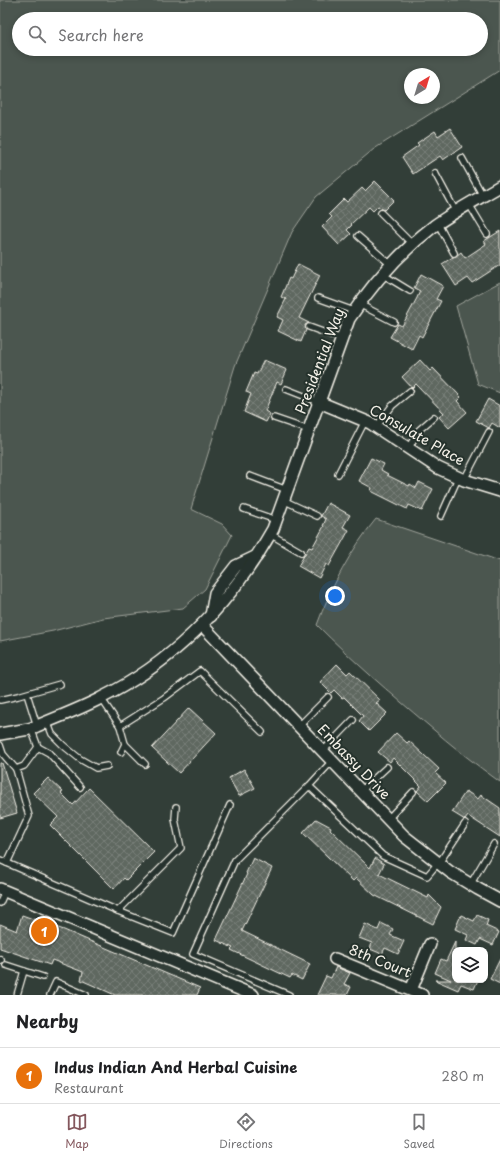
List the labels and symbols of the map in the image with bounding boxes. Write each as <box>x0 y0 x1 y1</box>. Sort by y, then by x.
north arrow <box>404 68 440 104</box>
street label: Presidential Way <box>290 305 349 417</box>
street label: Consulate Place <box>366 399 469 470</box>
your location <box>325 586 345 606</box>
street label: Embassy Drive <box>313 719 396 804</box>
pin: 1 <box>31 916 57 946</box>
street label: 8th Court <box>346 938 415 983</box>

